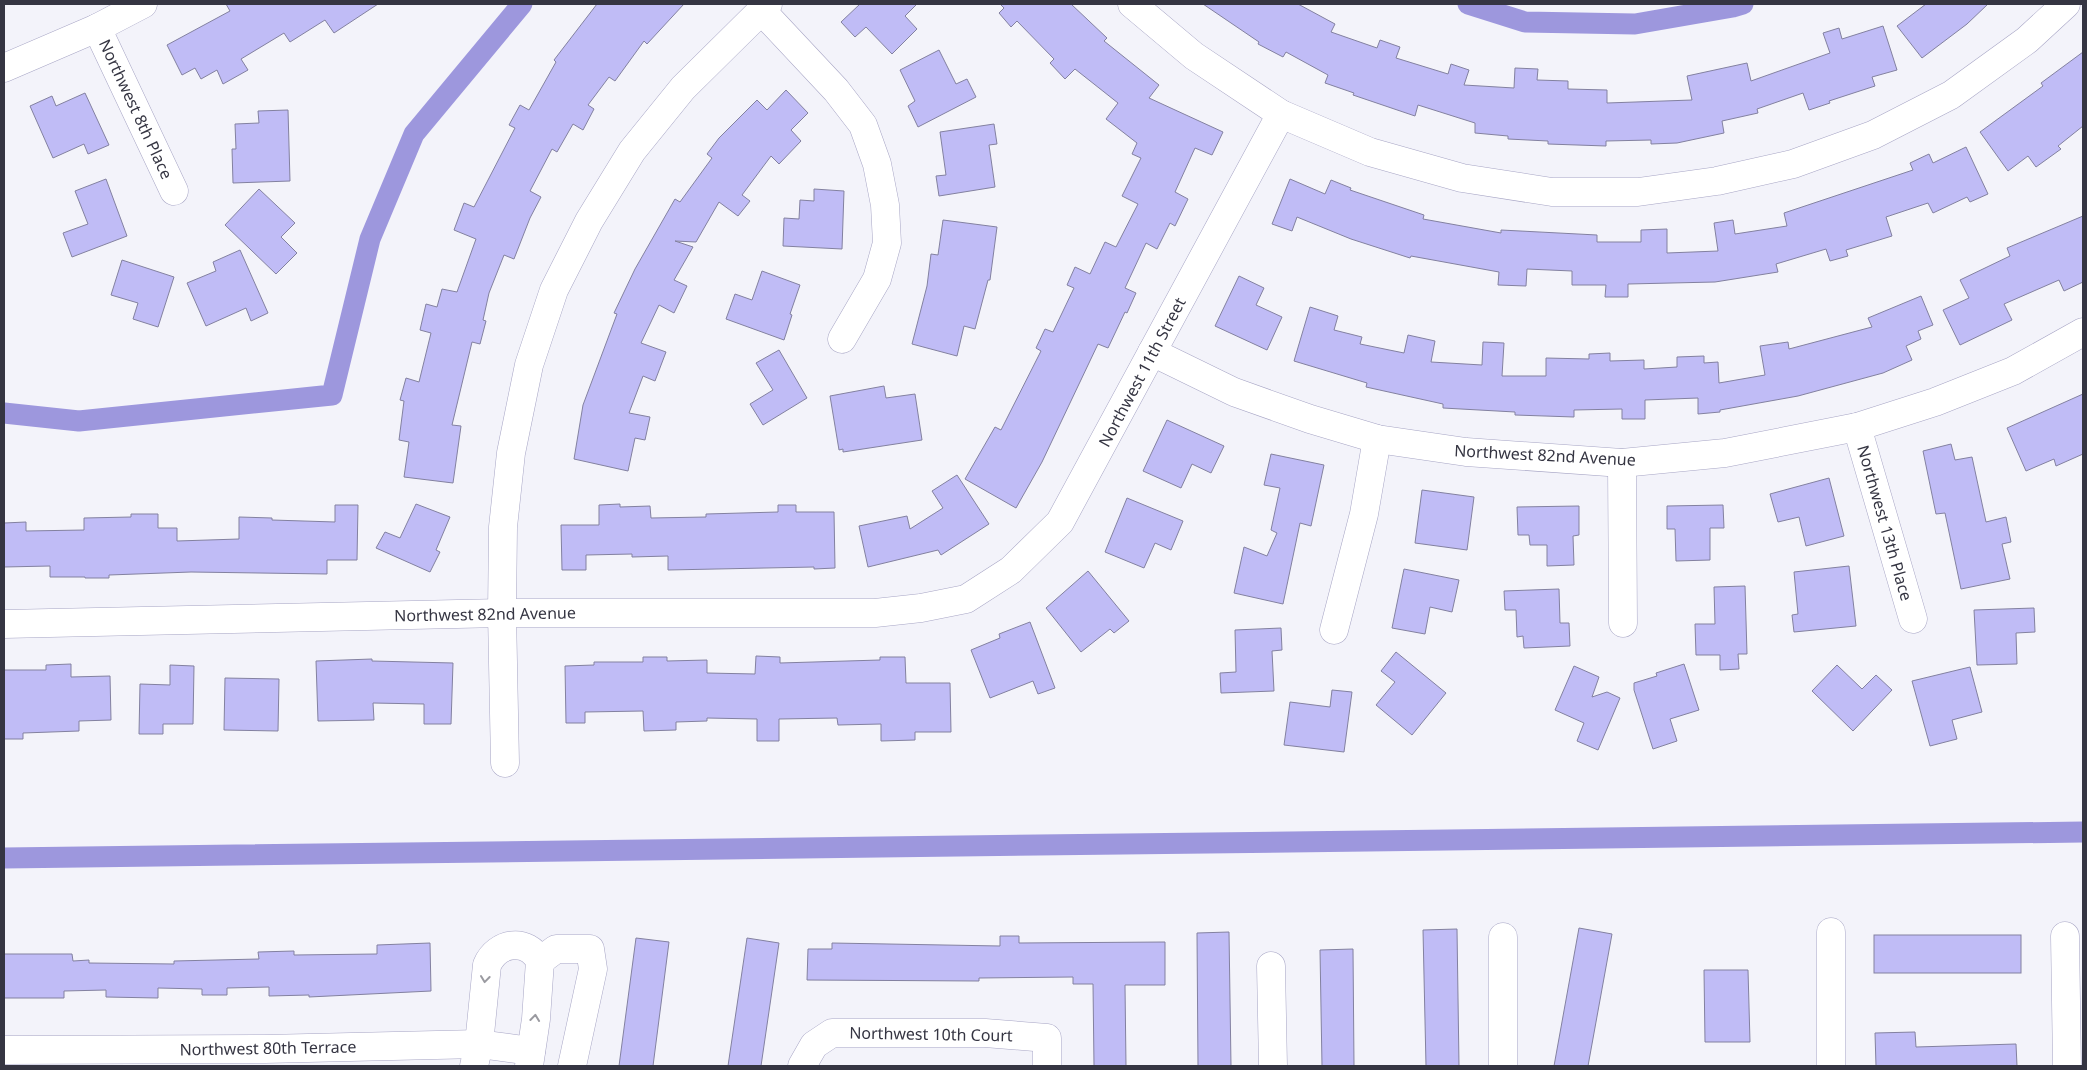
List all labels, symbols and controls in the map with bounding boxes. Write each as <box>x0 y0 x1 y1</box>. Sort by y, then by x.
street label: Northwest 8th Place <box>94 36 178 182</box>
street label: Northwest 11th Street <box>1093 293 1191 451</box>
street label: Northwest 82nd Avenue <box>1454 439 1636 471</box>
street label: Northwest 13th Place <box>1852 443 1918 603</box>
street label: Northwest 82nd Avenue <box>394 601 576 627</box>
one-way arrow <box>480 975 491 983</box>
one-way arrow <box>530 1014 541 1022</box>
street label: Northwest 10th Court <box>849 1022 1013 1046</box>
street label: Northwest 80th Terrace <box>179 1035 357 1061</box>

